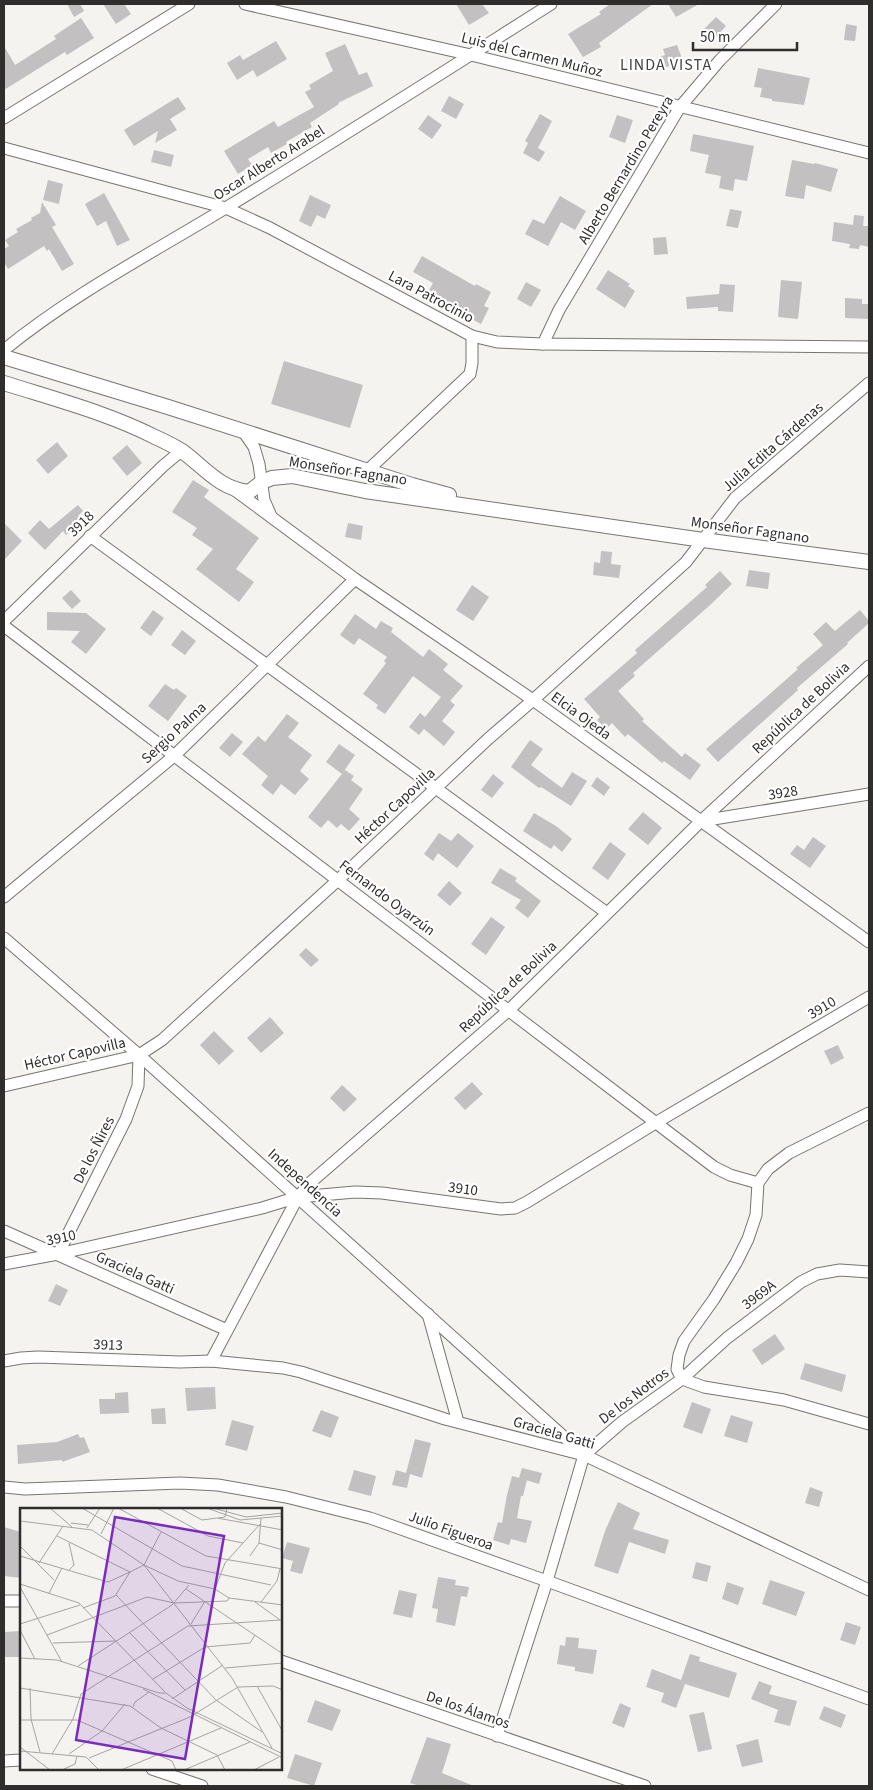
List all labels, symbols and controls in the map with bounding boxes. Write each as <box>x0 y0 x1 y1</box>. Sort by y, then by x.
scale bar <box>693 20 797 52</box>
street label: Luis del Carmen Muñoz <box>459 27 605 83</box>
text: 50 m <box>700 27 730 48</box>
district label: LINDA VISTA <box>620 54 712 76</box>
street label: Alberto Bernardino Pereyra <box>573 92 679 248</box>
street label: Oscar Alberto Arabel <box>209 120 329 206</box>
street label: Lara Patrocinio <box>384 266 478 328</box>
street label: Julia Edita Cárdenas <box>718 397 828 497</box>
street label: Monseñor Fagnano <box>287 451 409 491</box>
street label: 3918 <box>63 506 99 542</box>
street label: Monseñor Fagnano <box>689 511 811 549</box>
street label: República de Bolivia <box>747 657 855 759</box>
street label: Elcia Ojeda <box>547 687 615 745</box>
street label: Sergio Palma <box>137 697 211 769</box>
street label: Héctor Capovilla <box>350 763 440 849</box>
street label: 3928 <box>767 780 799 806</box>
street label: Fernando Oyarzún <box>335 855 439 941</box>
street label: República de Bolivia <box>454 936 562 1038</box>
street label: 3910 <box>804 991 840 1025</box>
street label: Héctor Capovilla <box>22 1032 128 1076</box>
street label: De los Ñires <box>68 1113 120 1187</box>
street label: Independencia <box>263 1144 347 1222</box>
street label: 3910 <box>447 1177 479 1201</box>
street label: 3910 <box>44 1225 78 1251</box>
street label: Graciela Gatti <box>92 1246 178 1300</box>
street label: 3969A <box>738 1275 781 1315</box>
street label: 3913 <box>93 1334 123 1356</box>
street label: De los Notros <box>595 1363 673 1429</box>
street label: Graciela Gatti <box>511 1411 597 1455</box>
street label: Julio Figueroa <box>406 1506 496 1556</box>
inset map <box>20 1508 282 1770</box>
street label: De los Álamos <box>423 1686 513 1734</box>

